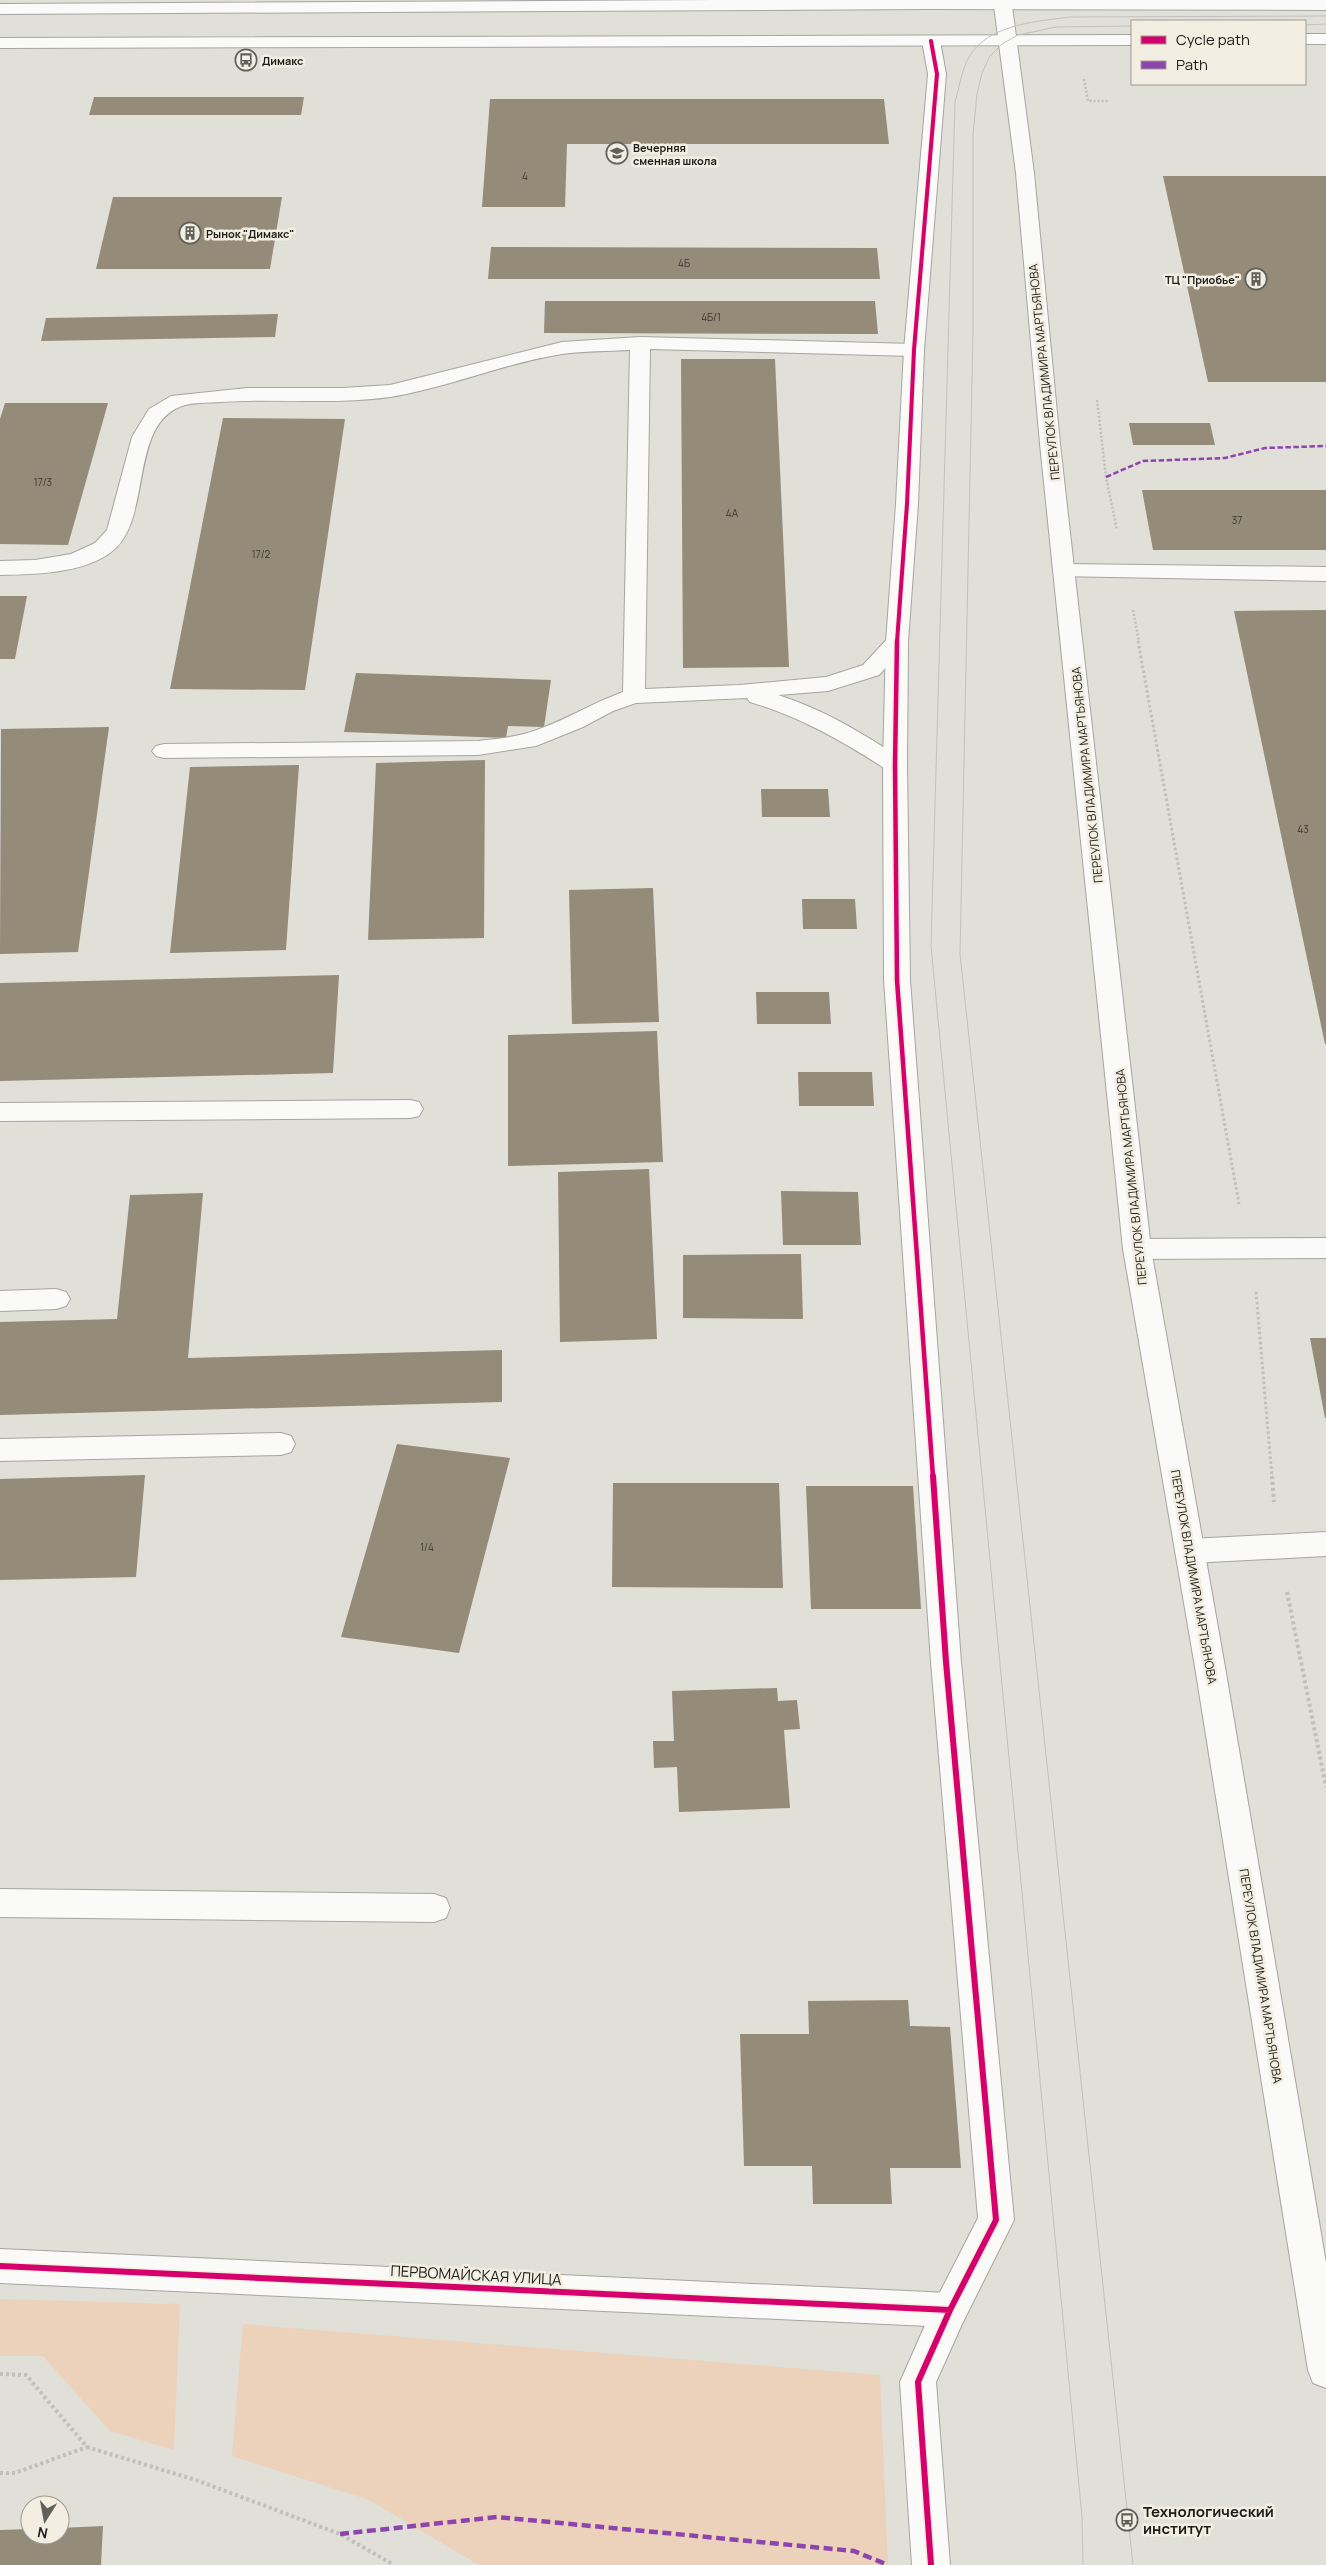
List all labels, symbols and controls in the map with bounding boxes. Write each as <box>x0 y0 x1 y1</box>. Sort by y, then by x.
legend <box>1131 20 1306 85</box>
text: Cycle path <box>1176 29 1250 50</box>
bus stop icon: Димакс <box>234 48 258 72</box>
place label: Димакс <box>262 53 303 68</box>
text: Path <box>1176 54 1208 75</box>
place label: Вечерняя сменная школа <box>633 140 717 168</box>
school or university icon: Вечерняя сменная школа <box>605 141 629 165</box>
house number: 4 <box>522 169 528 183</box>
building icon: Рынок "Димакс" <box>178 221 202 245</box>
place label: Рынок "Димакс" <box>206 226 294 241</box>
house number: 4Б <box>678 256 690 270</box>
street label: ПЕРЕУЛОК ВЛАДИМИРА МАРТЬЯНОВА <box>1024 263 1064 481</box>
building icon: ТЦ "Приобье" <box>1244 267 1268 291</box>
place label: ТЦ "Приобье" <box>1165 272 1240 287</box>
house number: 4Б/1 <box>701 310 721 324</box>
house number: 17/3 <box>34 475 52 489</box>
house number: 4А <box>726 506 739 520</box>
house number: 37 <box>1232 513 1242 527</box>
house number: 17/2 <box>252 547 271 561</box>
street label: ПЕРЕУЛОК ВЛАДИМИРА МАРТЬЯНОВА <box>1067 666 1107 884</box>
house number: 43 <box>1297 822 1309 836</box>
street label: ПЕРЕУЛОК ВЛАДИМИРА МАРТЬЯНОВА <box>1111 1068 1151 1286</box>
street label: ПЕРЕУЛОК ВЛАДИМИРА МАРТЬЯНОВА <box>1167 1469 1221 1686</box>
house number: 1/4 <box>420 1540 434 1554</box>
street label: ПЕРЕУЛОК ВЛАДИМИРА МАРТЬЯНОВА <box>1236 1867 1286 2085</box>
street label: ПЕРВОМАЙСКАЯ УЛИЦА <box>390 2260 563 2290</box>
north arrow <box>20 2495 70 2545</box>
place label: Технологический институт <box>1143 2501 1274 2539</box>
bus stop icon: Технологический институт <box>1115 2508 1139 2532</box>
text: N <box>36 2523 49 2544</box>

